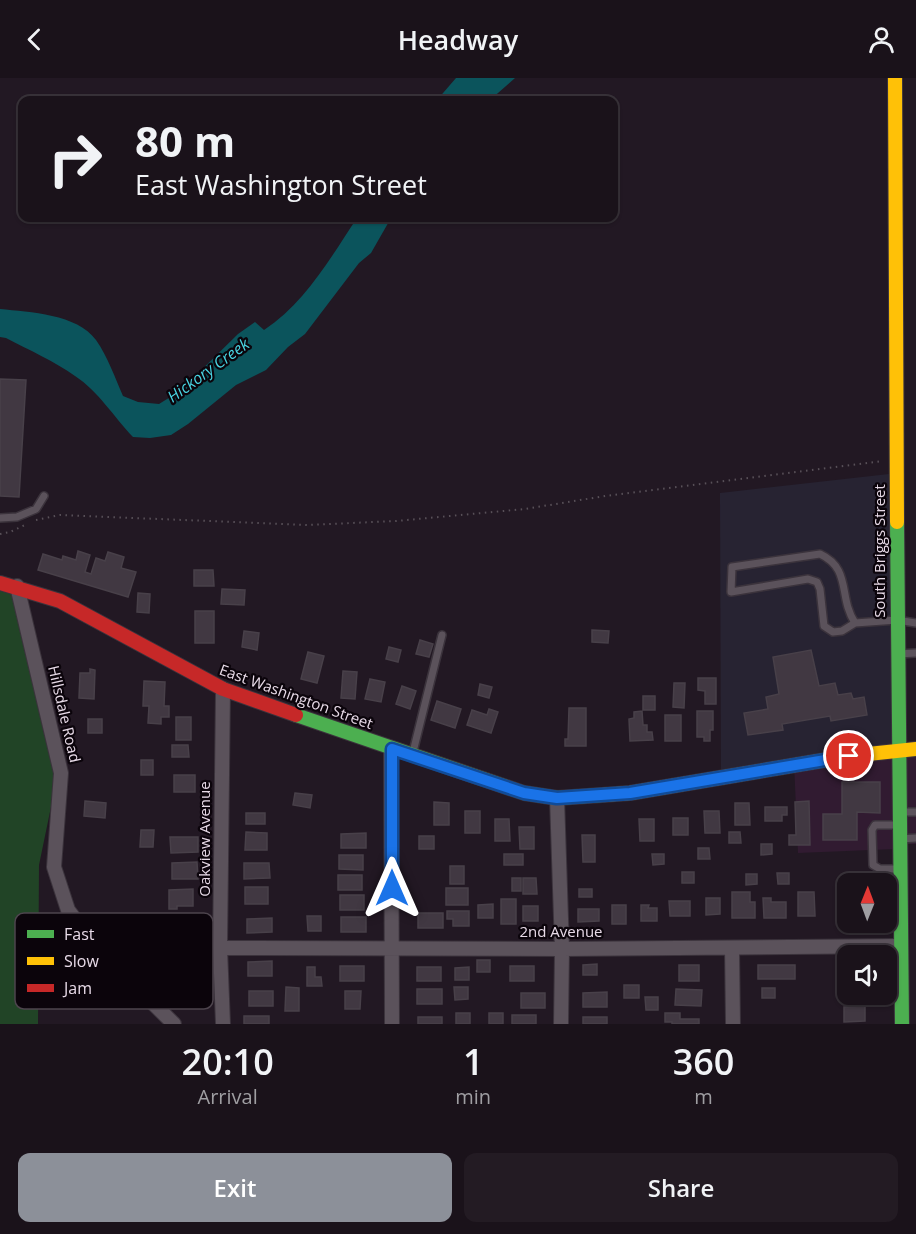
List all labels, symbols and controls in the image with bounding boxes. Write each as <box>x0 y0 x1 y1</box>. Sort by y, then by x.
text: Headway <box>398 21 518 58</box>
icon: back <box>18 23 51 56</box>
icon: person <box>865 23 898 56</box>
text: 80 m <box>135 112 235 169</box>
icon: right <box>36 120 114 198</box>
text: East Washington Street <box>135 166 427 203</box>
water label: Hickory Creek <box>163 332 254 407</box>
street label: South Briggs Street <box>869 484 889 618</box>
street label: East Washington Street <box>217 659 376 733</box>
street label: Hillsdale Road <box>44 663 86 764</box>
pin <box>823 730 874 781</box>
icon: arrive <box>832 739 865 772</box>
street label: Oakview Avenue <box>194 781 214 897</box>
position arrow <box>360 856 424 920</box>
north arrow <box>837 873 897 933</box>
map controls <box>837 873 897 1005</box>
legend <box>15 913 213 1009</box>
street label: 2nd Avenue <box>519 921 603 941</box>
text: Fast <box>64 923 95 945</box>
button: sound <box>837 945 897 1005</box>
text: Slow <box>64 950 99 972</box>
text: Jam <box>62 977 92 999</box>
text: 20:10 <box>182 1037 274 1086</box>
text: 1 <box>463 1037 484 1086</box>
text: 360 <box>673 1037 734 1086</box>
text: Arrival <box>198 1083 258 1110</box>
text: min <box>455 1083 491 1110</box>
text: m <box>694 1083 713 1110</box>
button: Exit <box>18 1153 452 1222</box>
button: Share <box>464 1153 898 1222</box>

